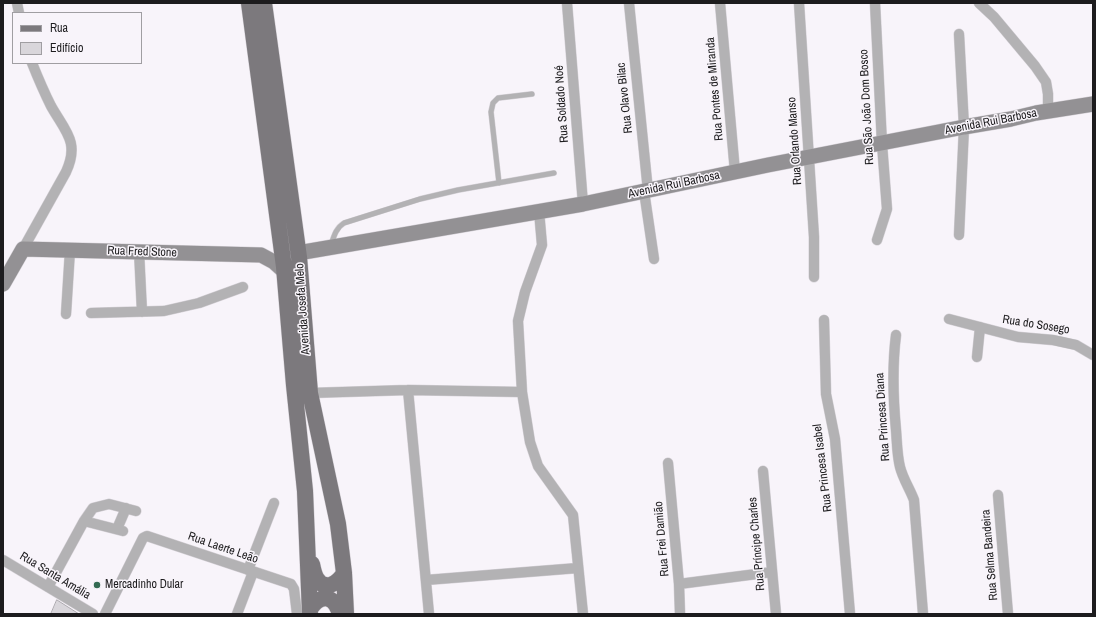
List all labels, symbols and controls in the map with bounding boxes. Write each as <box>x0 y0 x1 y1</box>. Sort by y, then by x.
legend <box>12 12 142 64</box>
text: Rua <box>50 20 68 36</box>
street label: Rua Pontes de Miranda <box>703 37 727 141</box>
text: Edifício <box>50 40 83 56</box>
street label: Rua São João Dom Bosco <box>857 49 877 165</box>
street label: Rua Olavo Bilac <box>614 62 636 134</box>
street label: Rua Soldado Noé <box>552 65 572 143</box>
street label: Rua Orlando Manso <box>785 97 805 185</box>
street label: Avenida Rui Barbosa <box>944 106 1038 138</box>
street label: Avenida Rui Barbosa <box>627 168 721 202</box>
street label: Rua Fred Stone <box>107 244 177 260</box>
street label: Avenida Josefa Melo <box>293 263 313 355</box>
street label: Rua do Sosego <box>1001 313 1071 337</box>
street label: Rua Princesa Diana <box>873 372 893 462</box>
street label: Rua Princesa Isabel <box>810 423 836 513</box>
street label: Rua Príncipe Charles <box>746 497 768 591</box>
street label: Rua Frei Damião <box>652 501 672 577</box>
street label: Rua Selma Bandeira <box>979 509 1001 601</box>
street label: Rua Laerte Leão <box>186 529 260 567</box>
street label: Rua Santa Amália <box>17 549 93 603</box>
place label: Mercadinho Dular <box>105 578 183 592</box>
marker: Mercadinho Dular <box>92 580 102 590</box>

